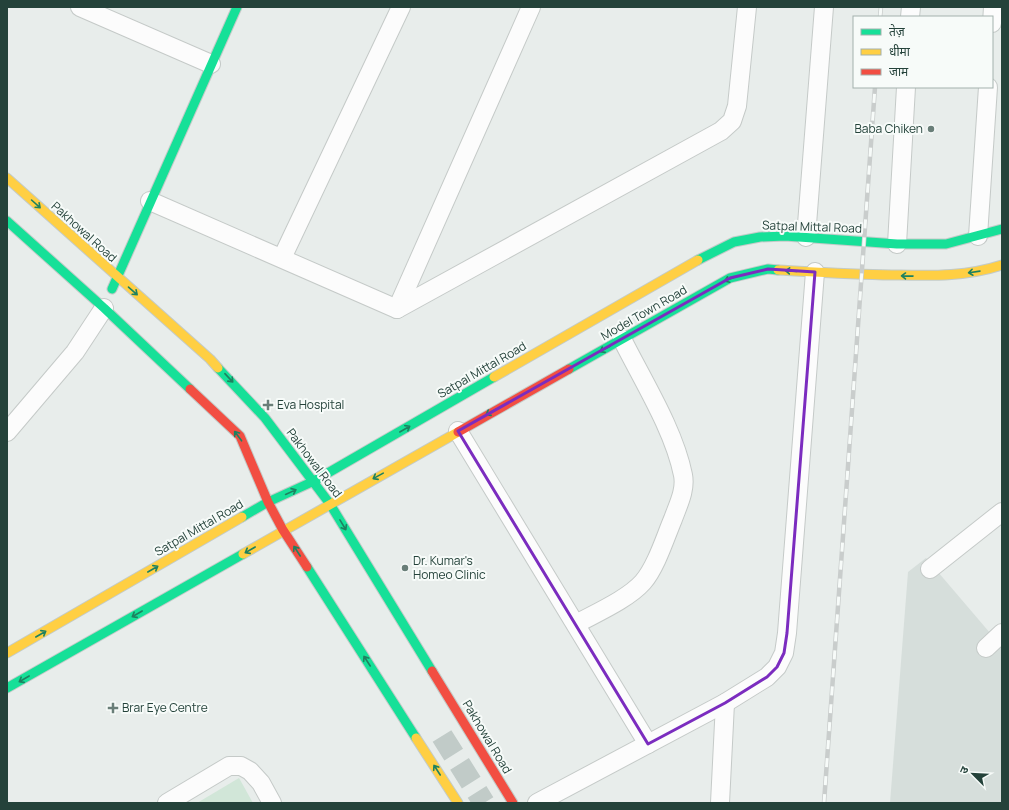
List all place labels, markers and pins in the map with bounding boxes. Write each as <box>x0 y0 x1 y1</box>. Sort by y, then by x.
place label: Baba Chiken <box>854 120 923 137</box>
marker: Baba Chiken <box>926 124 936 134</box>
place label: Eva Hospital <box>277 396 344 413</box>
marker: Eva Hospital <box>262 399 274 411</box>
place label: Dr. Kumar's Homeo Clinic <box>413 552 486 583</box>
marker: Dr. Kumar's Homeo Clinic <box>400 563 410 573</box>
place label: Brar Eye Centre <box>122 699 208 716</box>
marker: Brar Eye Centre <box>107 702 119 714</box>

